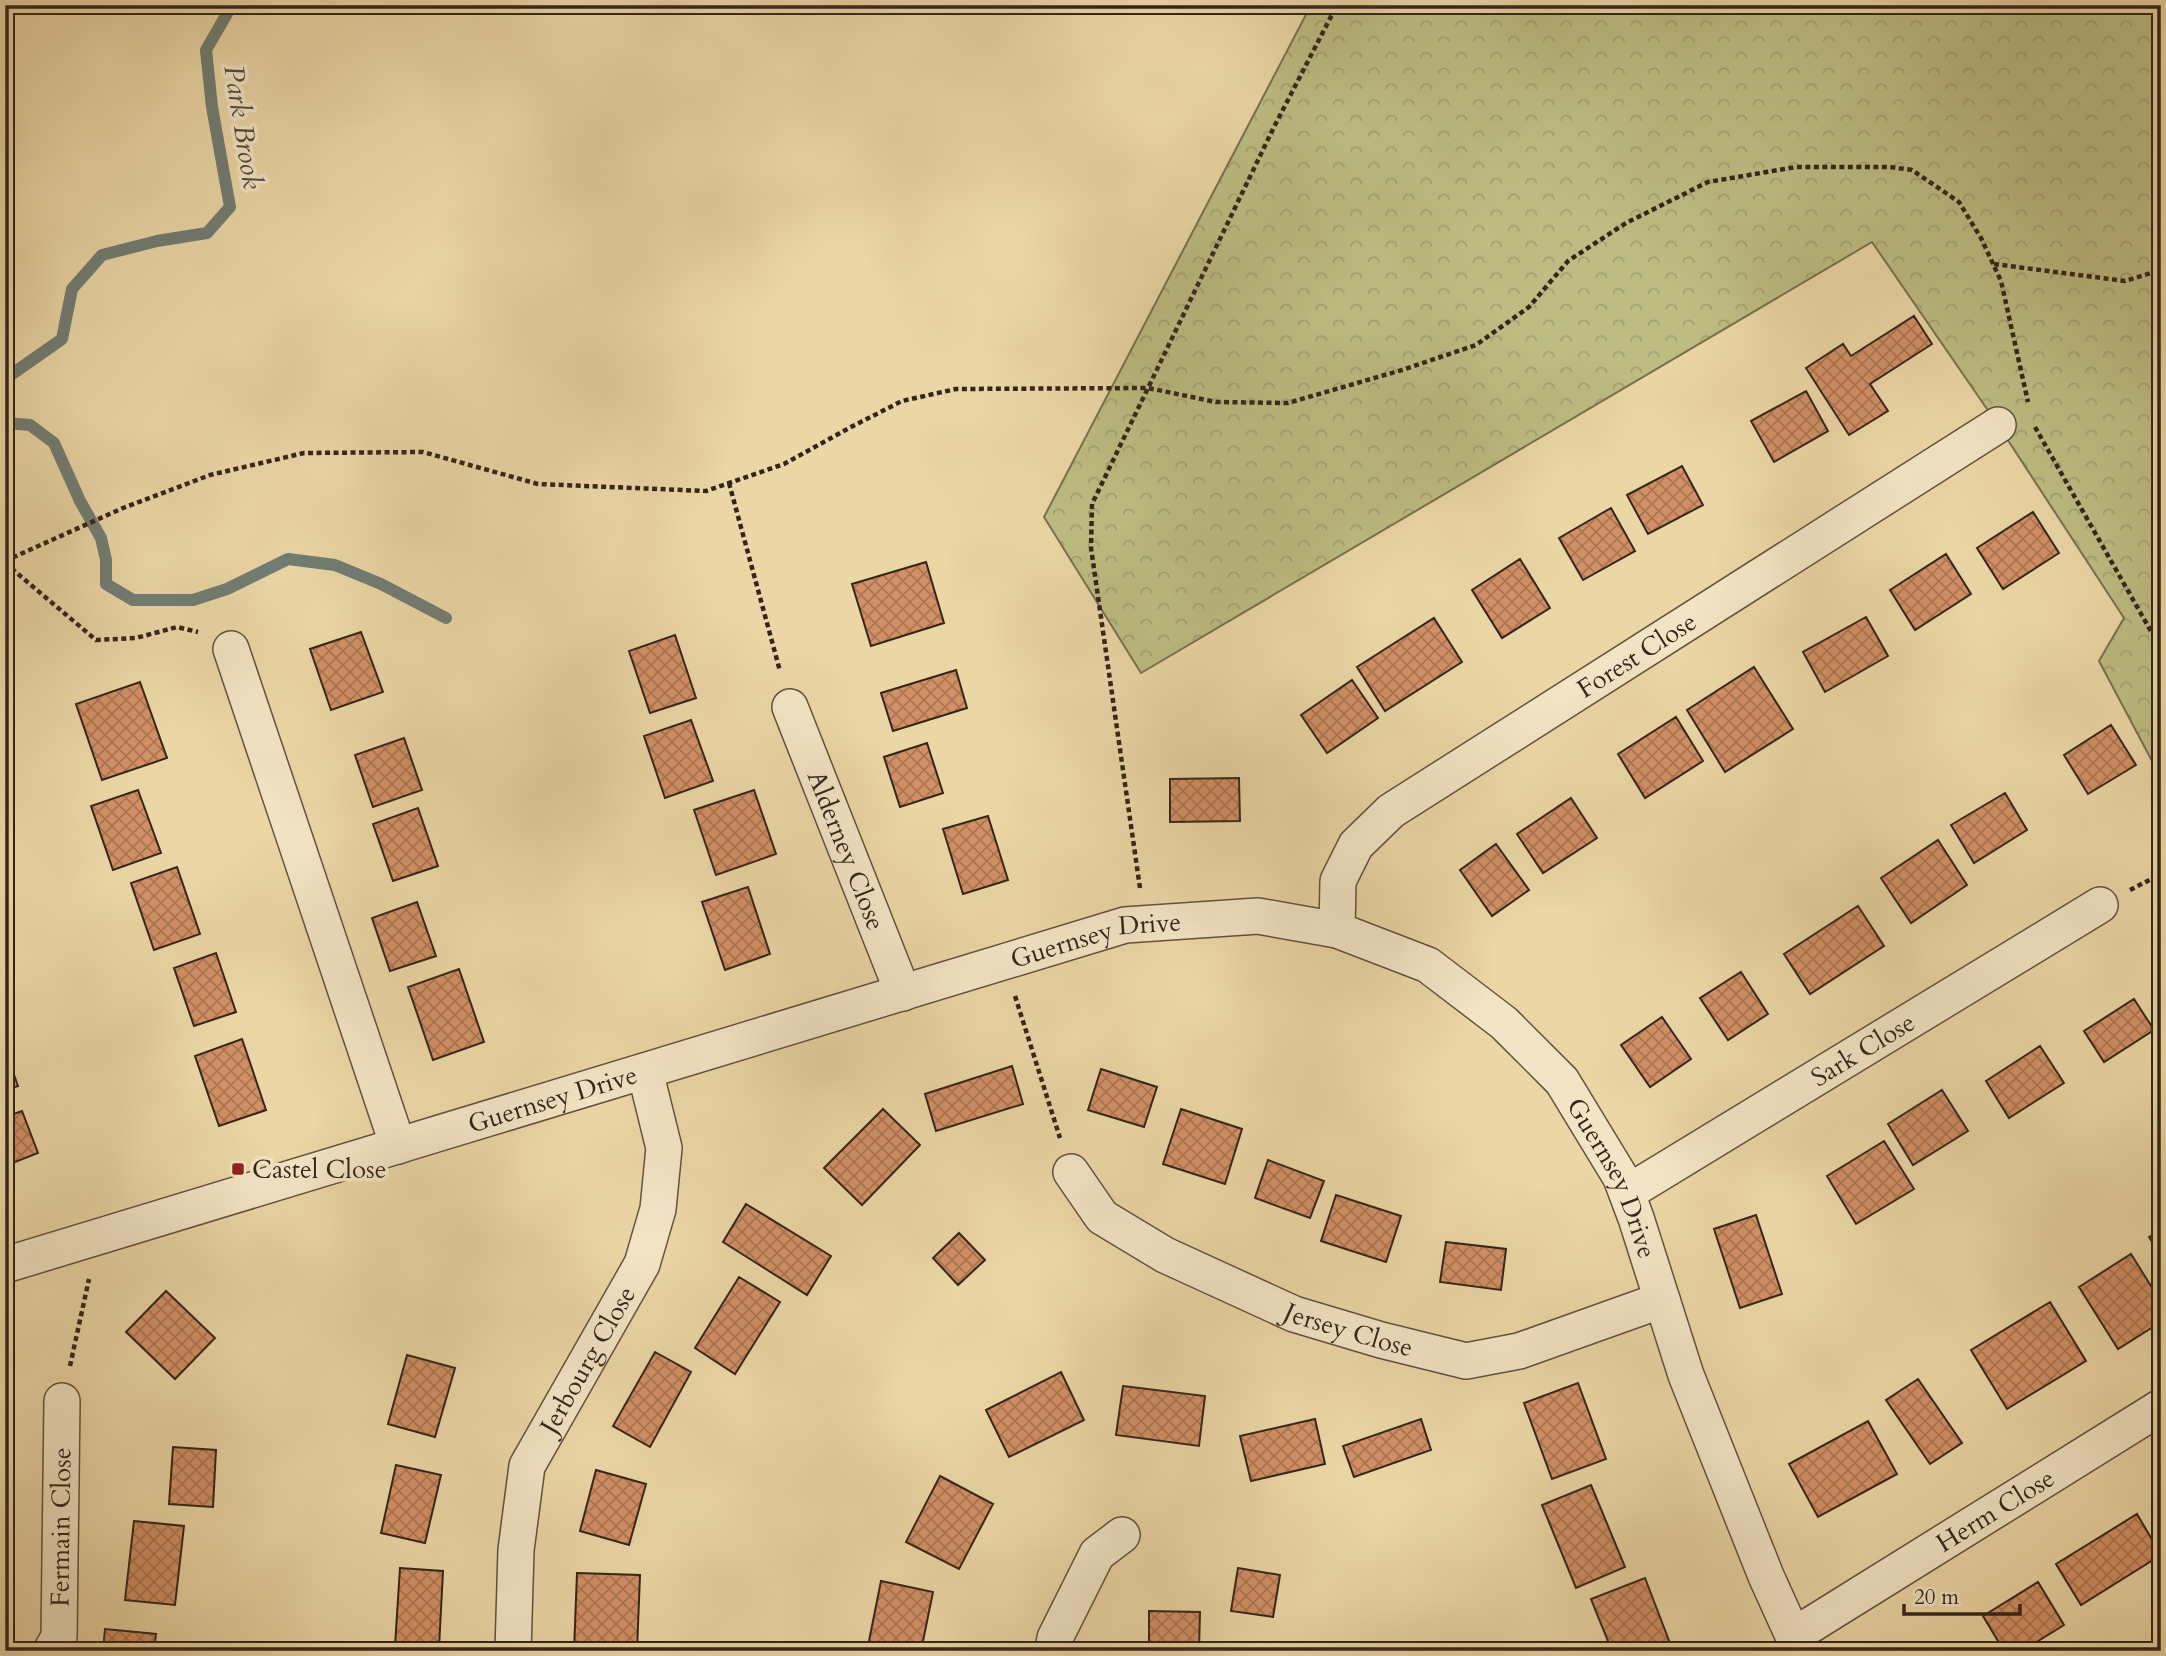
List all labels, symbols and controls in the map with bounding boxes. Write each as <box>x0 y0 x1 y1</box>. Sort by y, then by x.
water label: Park Brook <box>214 62 272 192</box>
street label: Forest Close <box>1570 604 1703 706</box>
street label: Alderney Close <box>799 765 894 935</box>
street label: Guernsey Drive <box>1006 904 1182 976</box>
street label: Sark Close <box>1804 1004 1921 1095</box>
street label: Guernsey Drive <box>463 1057 641 1141</box>
street label: Guernsey Drive <box>1559 1091 1665 1263</box>
place label: Castel Close <box>252 1152 386 1187</box>
marker: Castel Close <box>230 1161 246 1177</box>
street label: Jerbourg Close <box>530 1280 643 1443</box>
street label: Jersey Close <box>1275 1293 1417 1365</box>
street label: Fermain Close <box>42 1447 79 1607</box>
street label: Herm Close <box>1929 1460 2061 1560</box>
scale bar <box>1904 1572 2019 1616</box>
text: 20 m <box>1914 1583 1959 1612</box>

